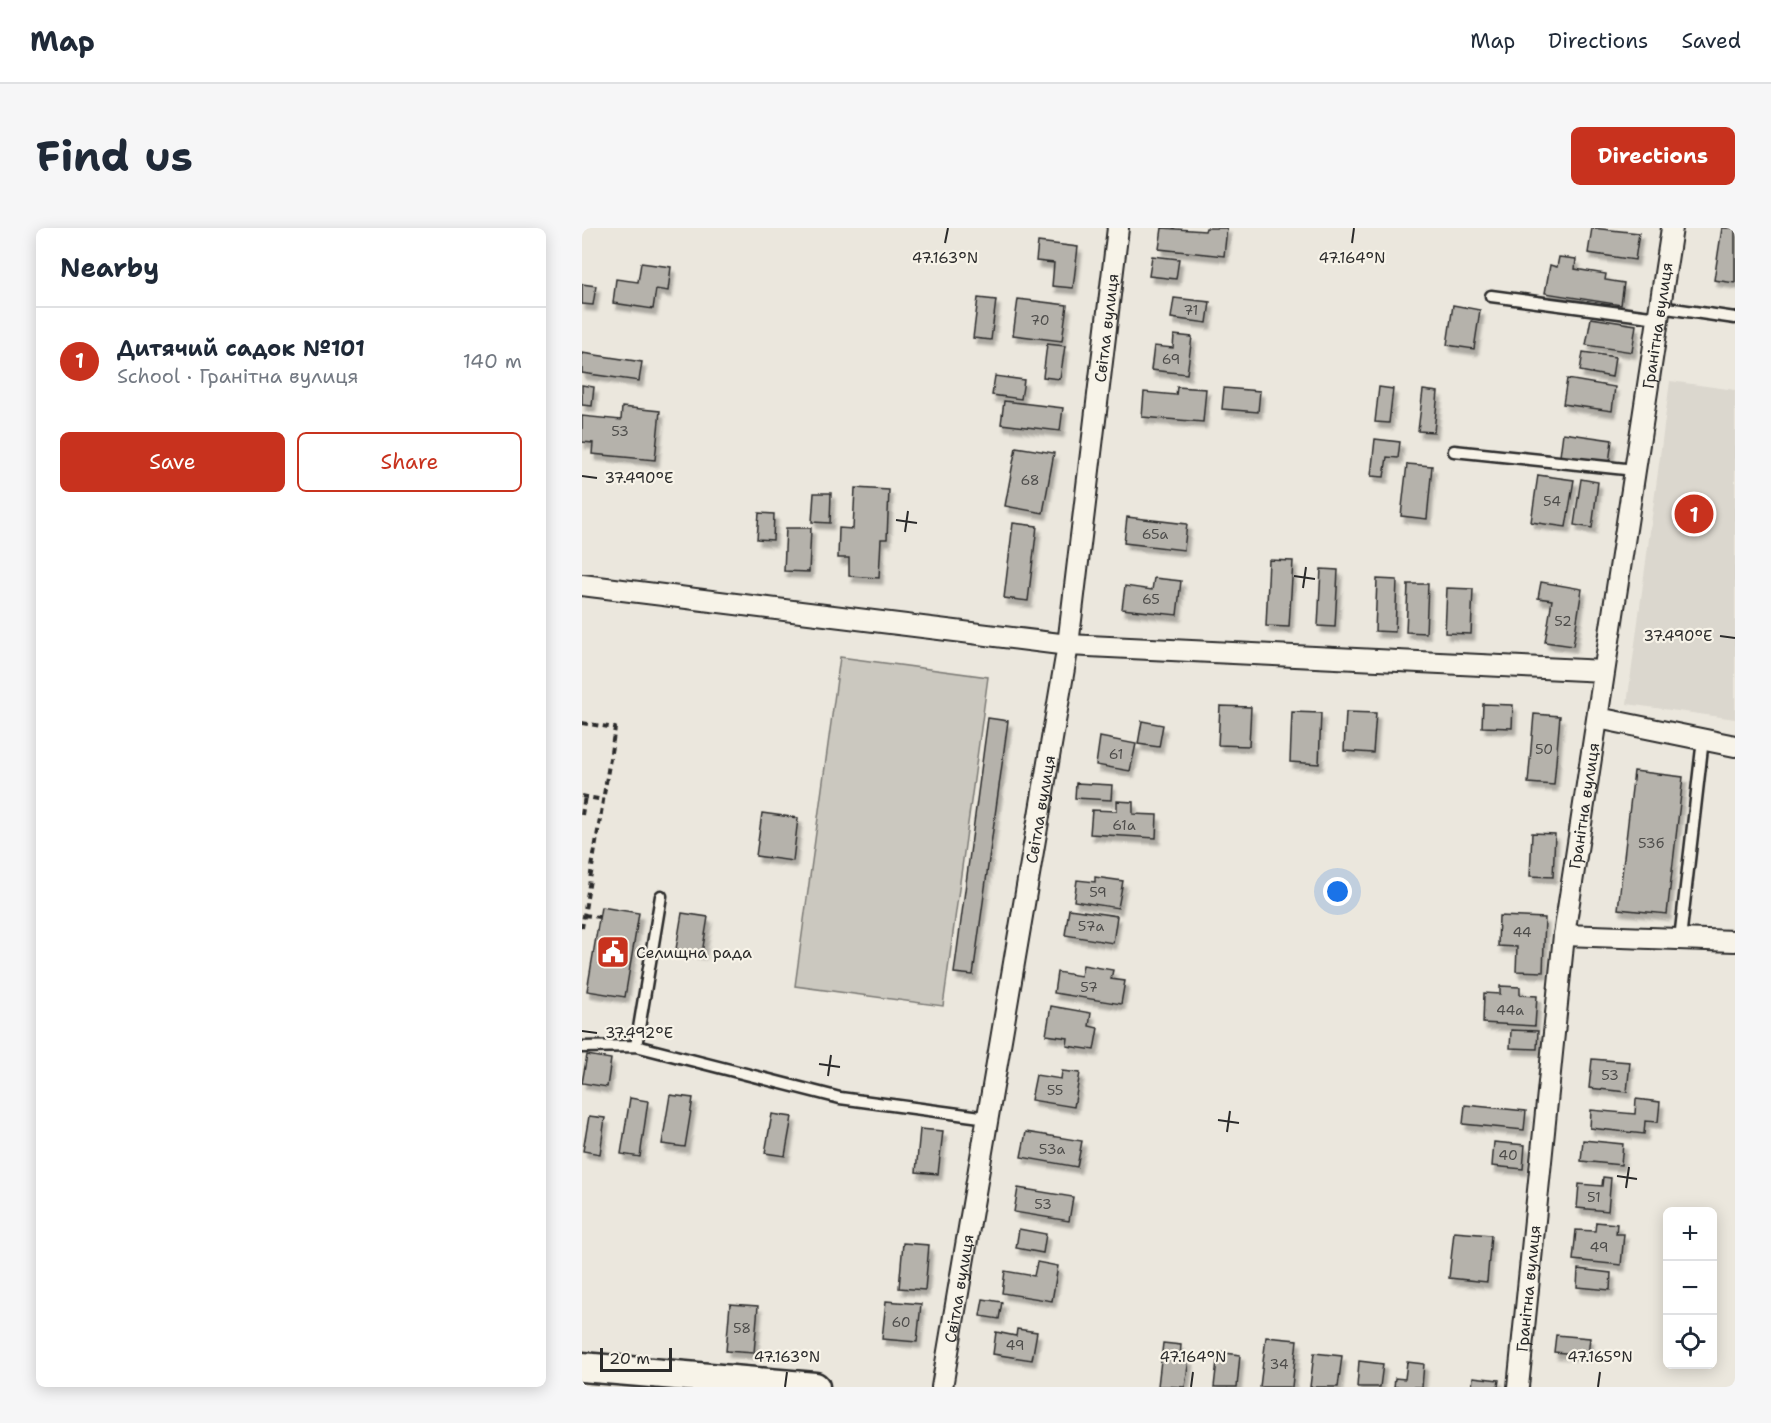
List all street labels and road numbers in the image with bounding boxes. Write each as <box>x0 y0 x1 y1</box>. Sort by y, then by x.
street label: Гранітна вулиця <box>1637 261 1677 390</box>
street label: Світла вулиця <box>1089 272 1123 384</box>
street label: Гранітна вулиця <box>1564 741 1604 870</box>
street label: Світла вулиця <box>1021 753 1060 865</box>
street label: Гранітна вулиця <box>1511 1224 1545 1353</box>
street label: Світла вулиця <box>939 1233 978 1344</box>

